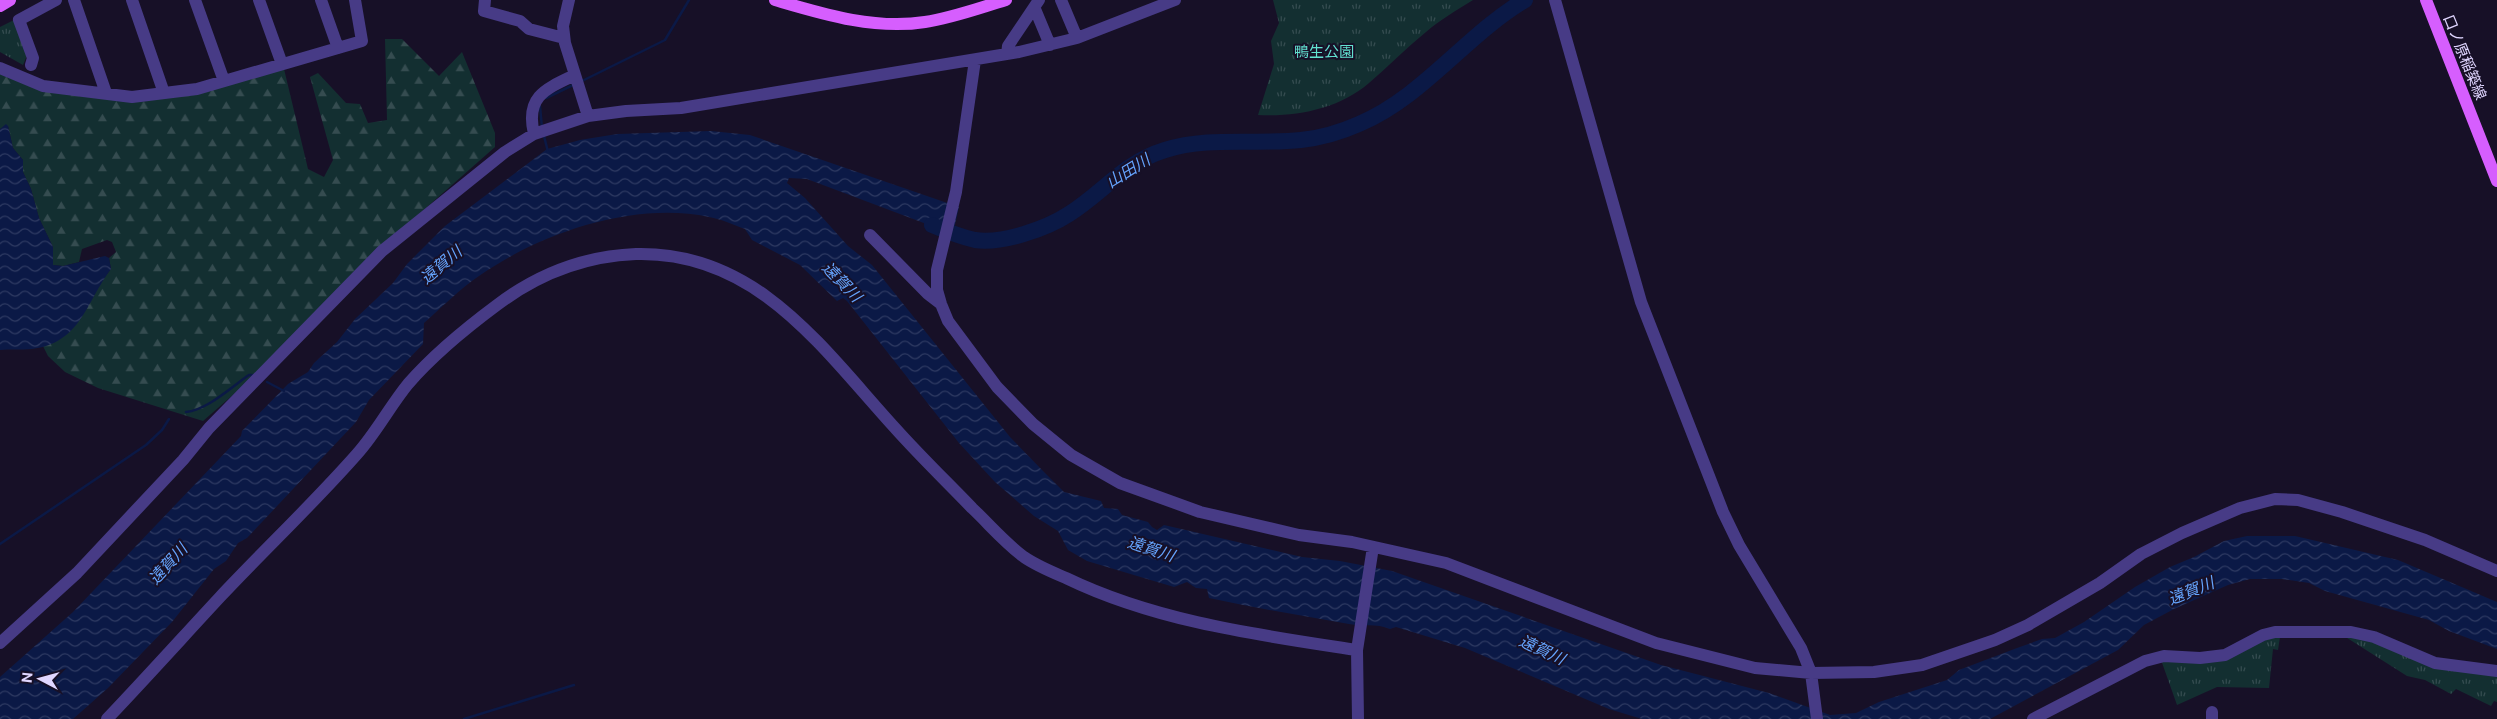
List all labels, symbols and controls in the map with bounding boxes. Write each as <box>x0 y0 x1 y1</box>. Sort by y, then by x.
street label: 口ノ原稲築線 <box>2440 12 2490 102</box>
park label: 鴨生公園 <box>1294 43 1354 60</box>
water label: 山田川 <box>1103 149 1155 192</box>
water label: 遠賀川 <box>417 241 467 288</box>
water label: 遠賀川 <box>818 258 867 307</box>
water label: 遠賀川 <box>1125 533 1179 566</box>
water label: 遠賀川 <box>145 538 192 588</box>
water label: 遠賀川 <box>2165 572 2219 609</box>
water label: 遠賀川 <box>1516 631 1570 670</box>
north arrow <box>15 654 65 704</box>
text: N <box>19 671 36 684</box>

